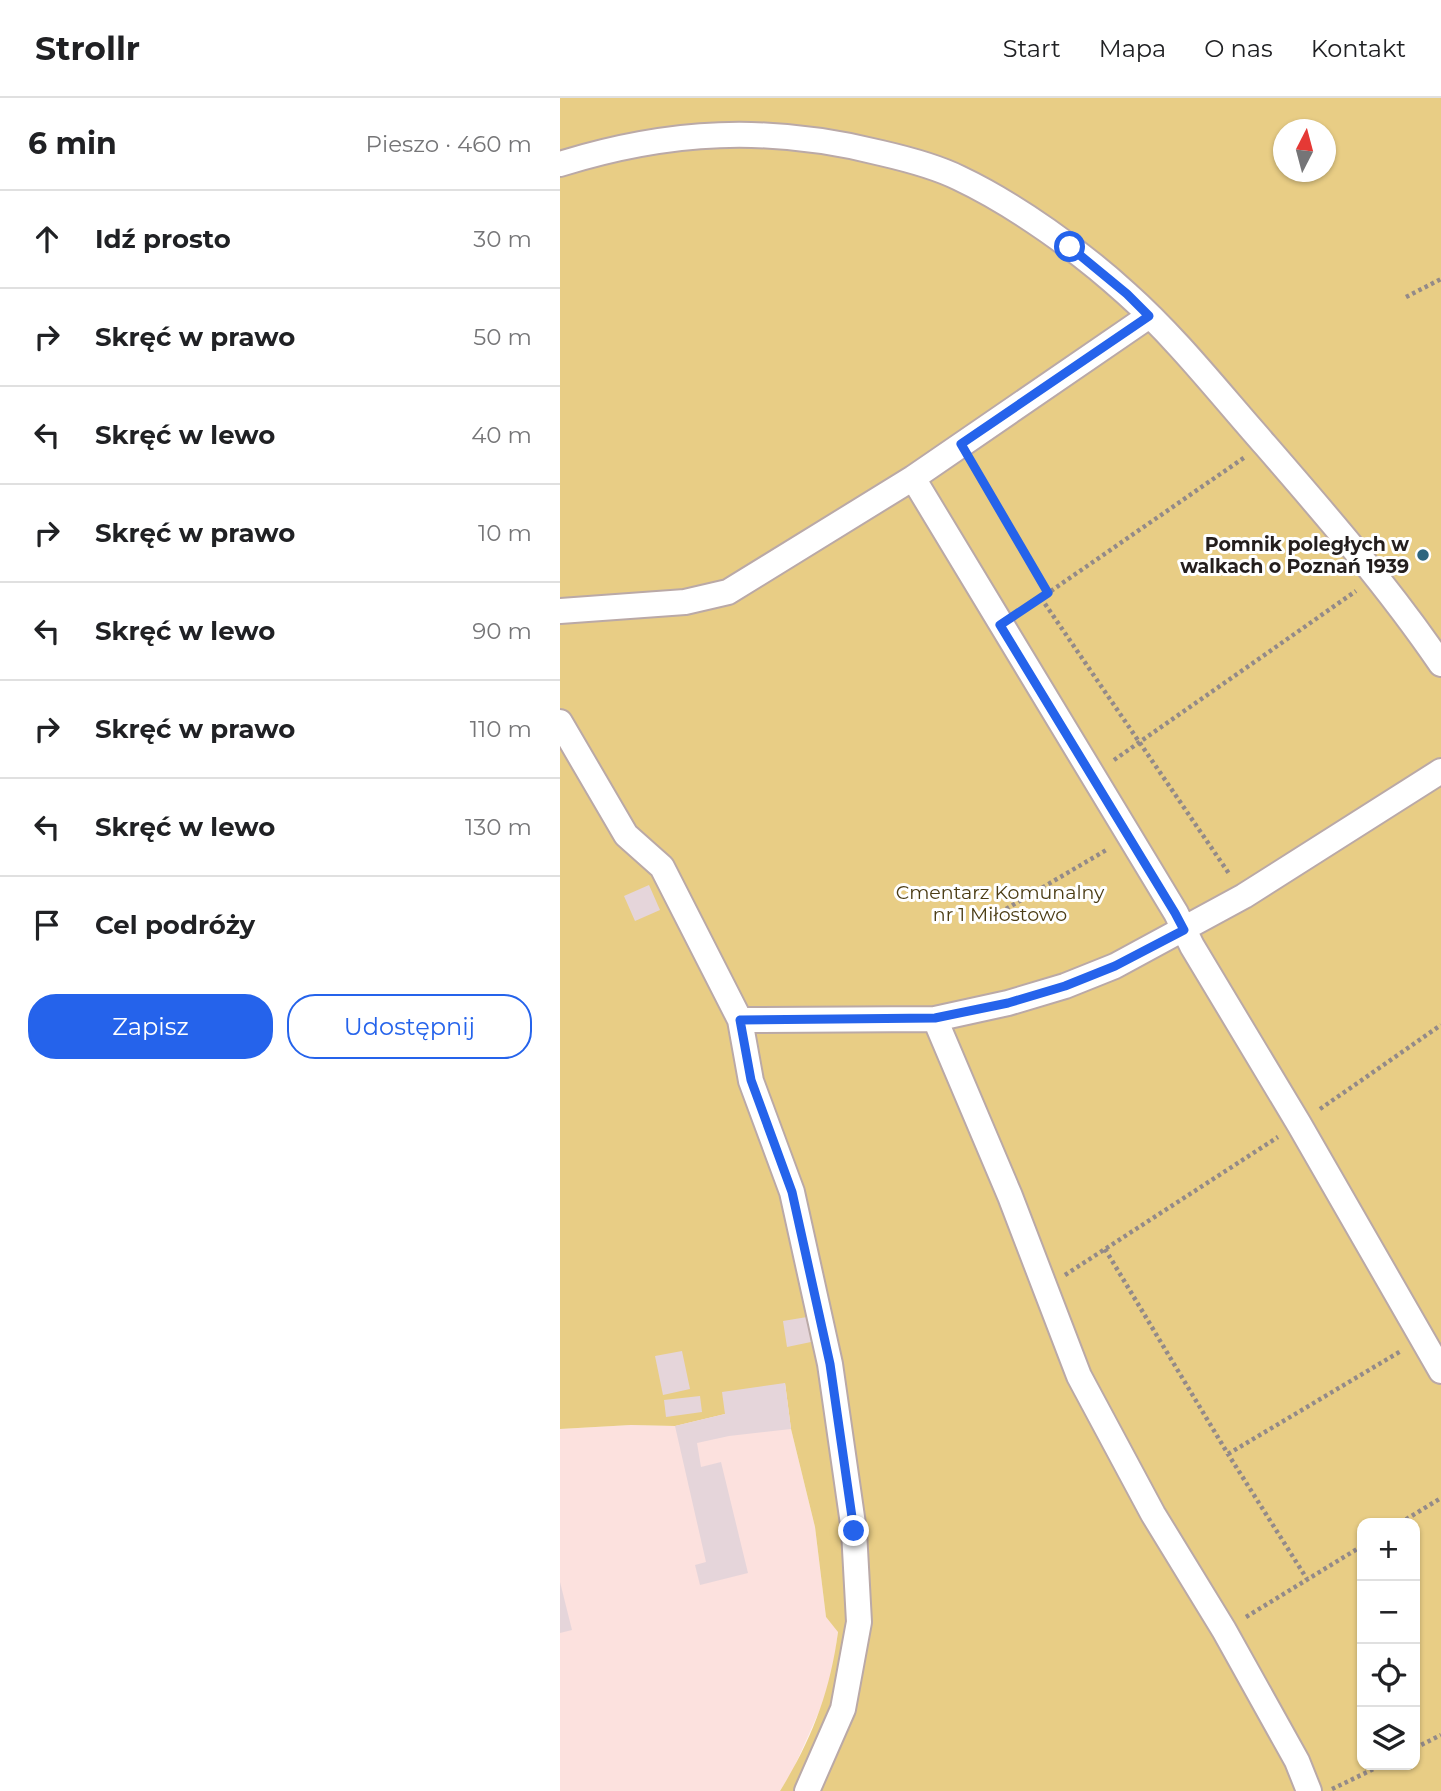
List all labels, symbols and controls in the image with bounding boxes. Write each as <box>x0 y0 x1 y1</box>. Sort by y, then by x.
text: Strollr <box>35 28 140 68</box>
text: Start <box>1003 34 1061 63</box>
text: Mapa <box>1099 34 1166 63</box>
text: O nas <box>1204 34 1273 63</box>
text: Kontakt <box>1311 34 1406 63</box>
north arrow <box>1273 119 1336 182</box>
text: 6 min <box>28 125 117 162</box>
text: Pieszo · 460 m <box>365 130 532 158</box>
icon: ahead <box>28 220 66 258</box>
text: Idź prosto <box>95 223 231 255</box>
text: 30 m <box>473 225 532 253</box>
route start <box>1054 231 1085 262</box>
icon: right <box>28 318 66 356</box>
text: Skręć w prawo <box>95 321 295 353</box>
text: 50 m <box>473 323 532 351</box>
icon: left <box>28 416 66 454</box>
text: Skręć w lewo <box>95 419 275 451</box>
text: 40 m <box>471 421 532 449</box>
icon: right <box>28 514 66 552</box>
text: Skręć w prawo <box>95 517 295 549</box>
text: 10 m <box>478 519 532 547</box>
place label: Pomnik poległych w walkach o Poznań 1939 <box>1180 533 1409 578</box>
marker: Pomnik poległych w walkach o Poznań 1939 <box>1415 547 1431 563</box>
icon: left <box>28 612 66 650</box>
text: Skręć w lewo <box>95 615 275 647</box>
text: 90 m <box>472 617 532 645</box>
icon: right <box>28 710 66 748</box>
text: Skręć w prawo <box>95 713 295 745</box>
text: 110 m <box>470 715 532 743</box>
icon: left <box>28 808 66 846</box>
text: Skręć w lewo <box>95 811 275 843</box>
text: 130 m <box>465 813 532 841</box>
park label: Cmentarz Komunalny nr 1 Miłostowo <box>896 881 1105 926</box>
icon: arrive <box>28 906 66 944</box>
text: Cel podróży <box>95 909 255 941</box>
button: Zapisz <box>28 994 273 1059</box>
button: Udostępnij <box>287 994 532 1059</box>
route end <box>838 1515 869 1546</box>
map controls <box>1357 1518 1420 1770</box>
button: + <box>1357 1518 1420 1581</box>
button: − <box>1357 1581 1420 1644</box>
button: locate <box>1357 1644 1420 1707</box>
button: layers <box>1357 1707 1420 1770</box>

